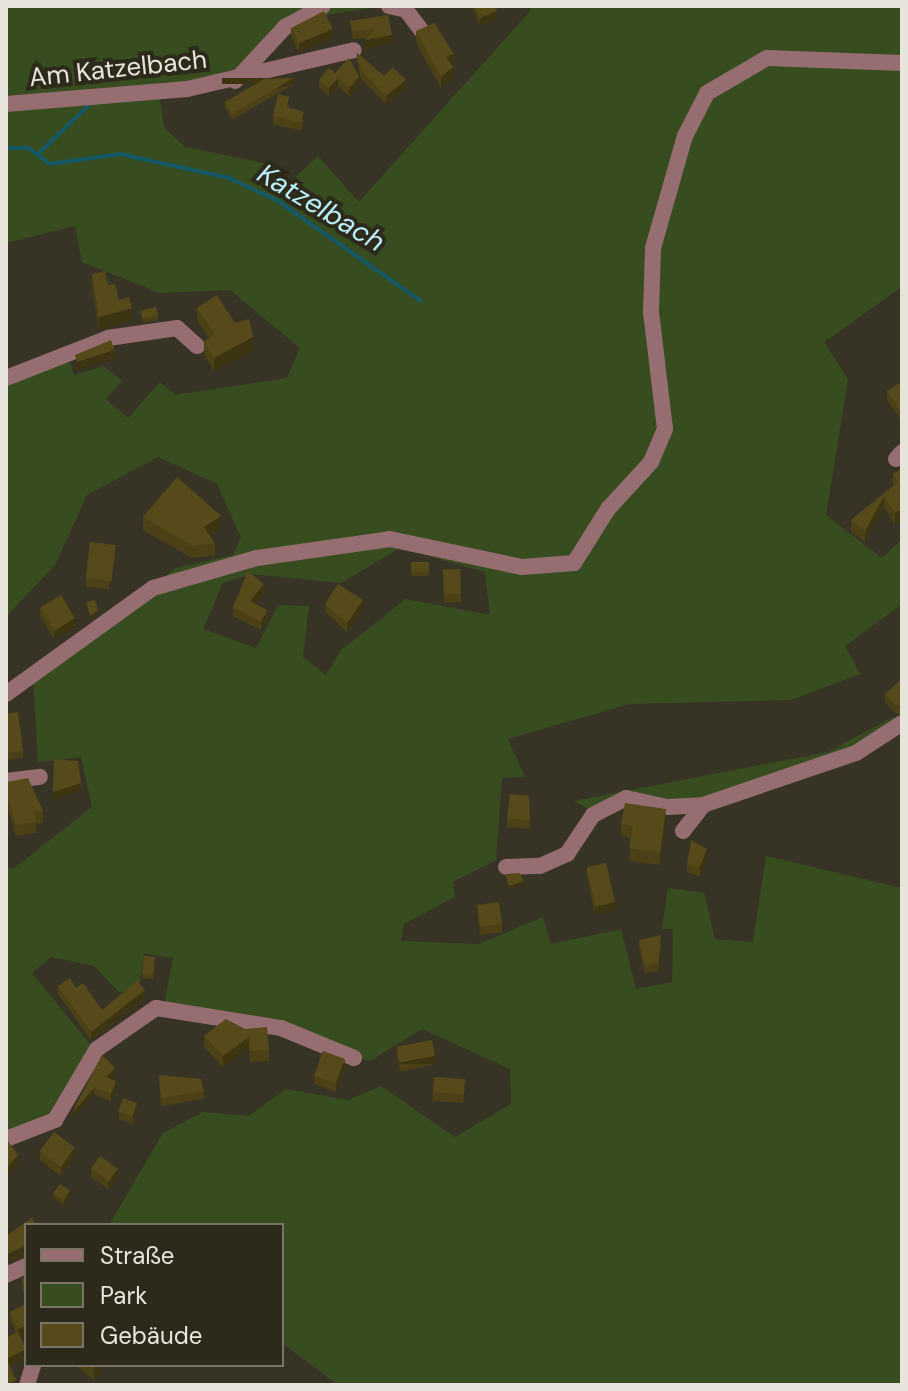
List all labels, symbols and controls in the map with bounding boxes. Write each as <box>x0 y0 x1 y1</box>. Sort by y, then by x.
street label: Am Katzelbach <box>28 44 208 94</box>
water label: Katzelbach <box>251 157 391 259</box>
legend <box>24 1223 284 1367</box>
text: Straße <box>100 1240 174 1271</box>
text: Park <box>100 1280 147 1311</box>
text: Gebäude <box>100 1320 202 1351</box>

